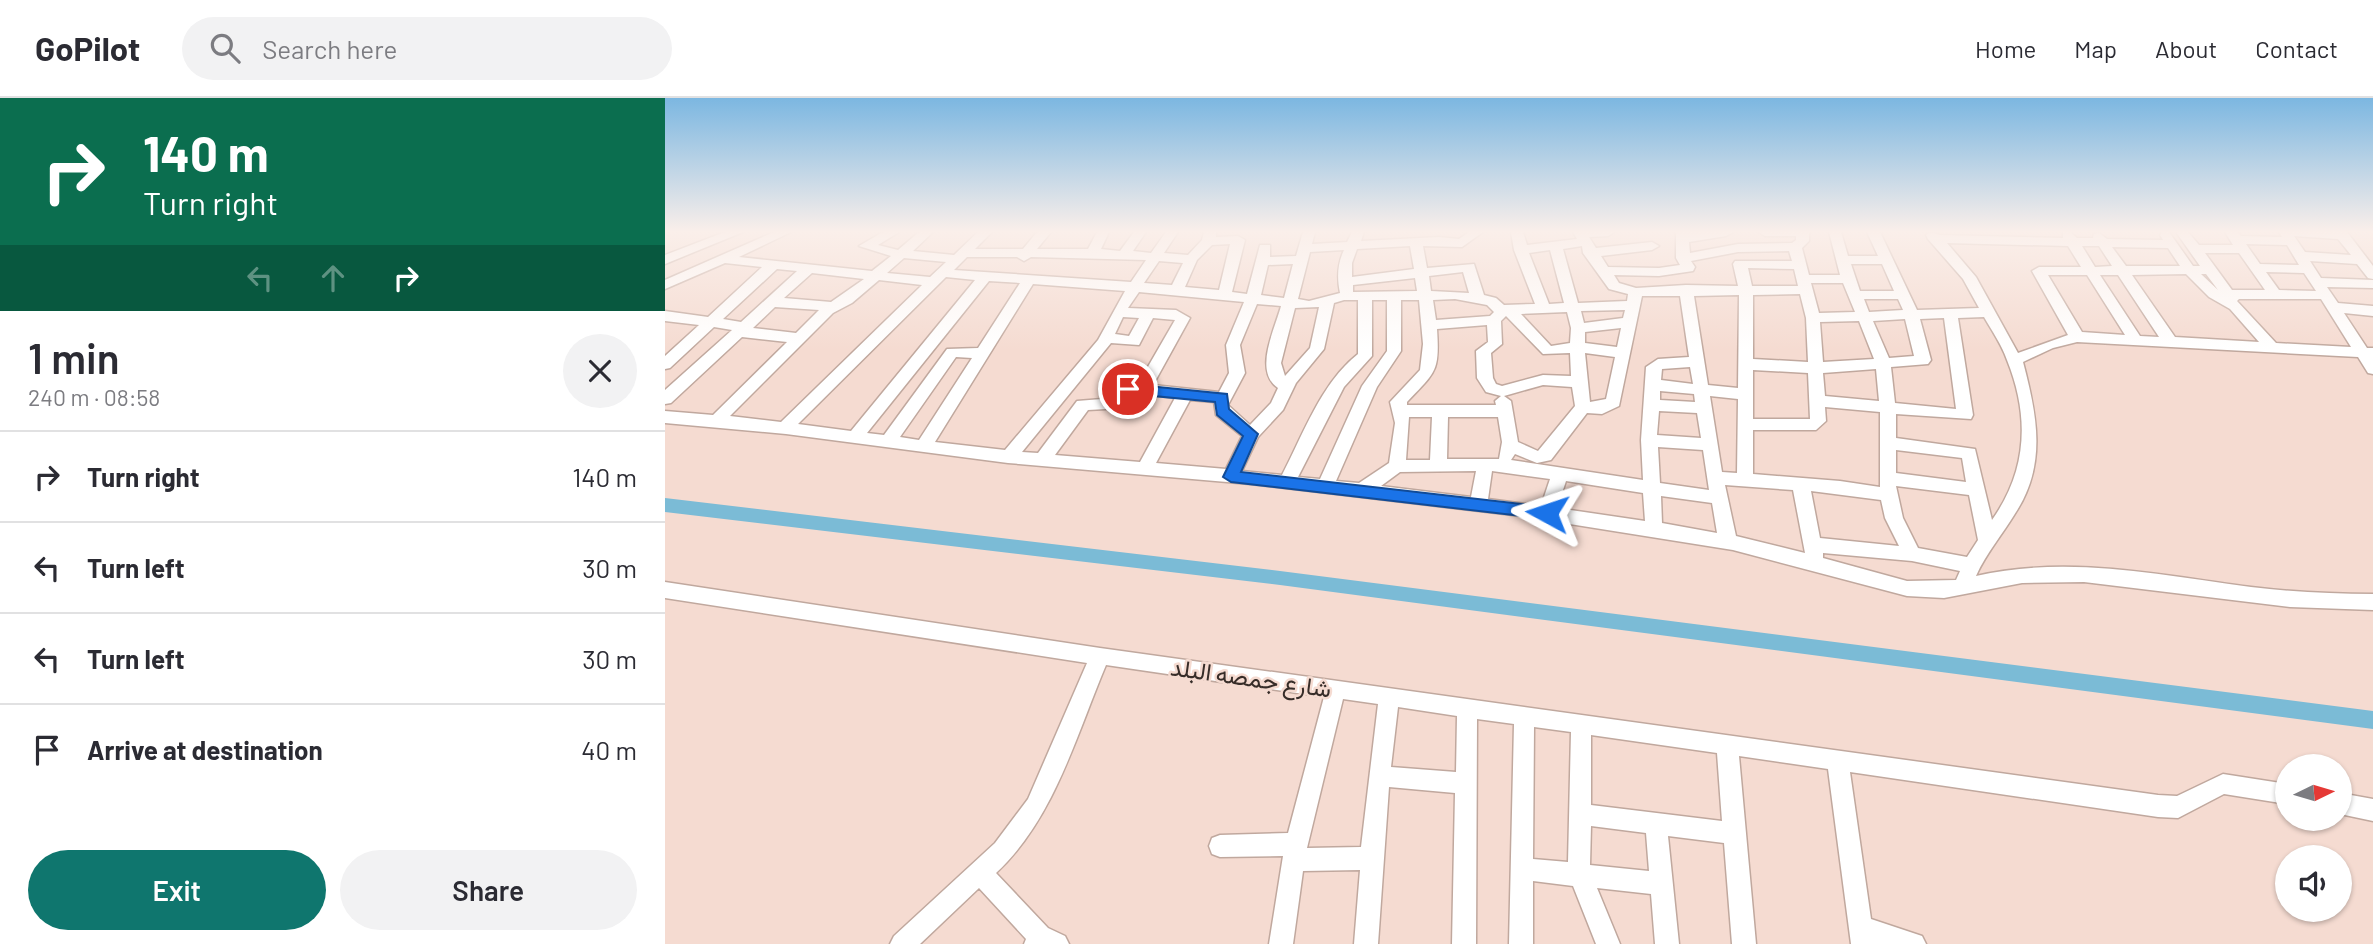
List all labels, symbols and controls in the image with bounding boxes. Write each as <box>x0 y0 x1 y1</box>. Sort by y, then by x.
search box <box>182 17 672 80</box>
text: GoPilot <box>35 28 140 68</box>
icon: search <box>206 29 244 67</box>
text: Search here <box>262 33 397 64</box>
text: Home <box>1975 34 2036 63</box>
text: Map <box>2074 34 2117 63</box>
text: About <box>2155 34 2217 63</box>
text: Contact <box>2255 34 2338 63</box>
text: 140 m <box>143 123 269 182</box>
icon: right <box>28 126 119 217</box>
text: Turn right <box>143 183 278 221</box>
icon: left <box>241 259 279 297</box>
icon: ahead <box>314 259 352 297</box>
icon: right <box>387 259 425 297</box>
text: 1 min <box>28 332 120 382</box>
button: close <box>563 334 637 408</box>
pin <box>1098 359 1158 419</box>
icon: arrive <box>1109 370 1147 408</box>
text: 240 m · 08:58 <box>28 383 160 411</box>
icon: right <box>28 458 66 496</box>
text: Turn right <box>87 461 200 492</box>
text: 140 m <box>572 461 637 492</box>
position arrow <box>1510 476 1584 550</box>
icon: left <box>28 549 66 587</box>
text: Turn left <box>87 552 185 583</box>
text: 30 m <box>582 552 637 583</box>
icon: left <box>28 640 66 678</box>
text: Turn left <box>87 643 185 674</box>
text: 30 m <box>582 643 637 674</box>
street label: شارع جمصه البلد <box>1168 651 1333 706</box>
icon: arrive <box>28 731 66 769</box>
text: Arrive at destination <box>87 734 323 765</box>
text: 40 m <box>581 734 637 765</box>
north arrow <box>2275 754 2352 831</box>
map controls <box>2275 754 2352 922</box>
button: sound <box>2275 845 2352 922</box>
button: Exit <box>28 850 326 930</box>
button: Share <box>340 850 637 930</box>

